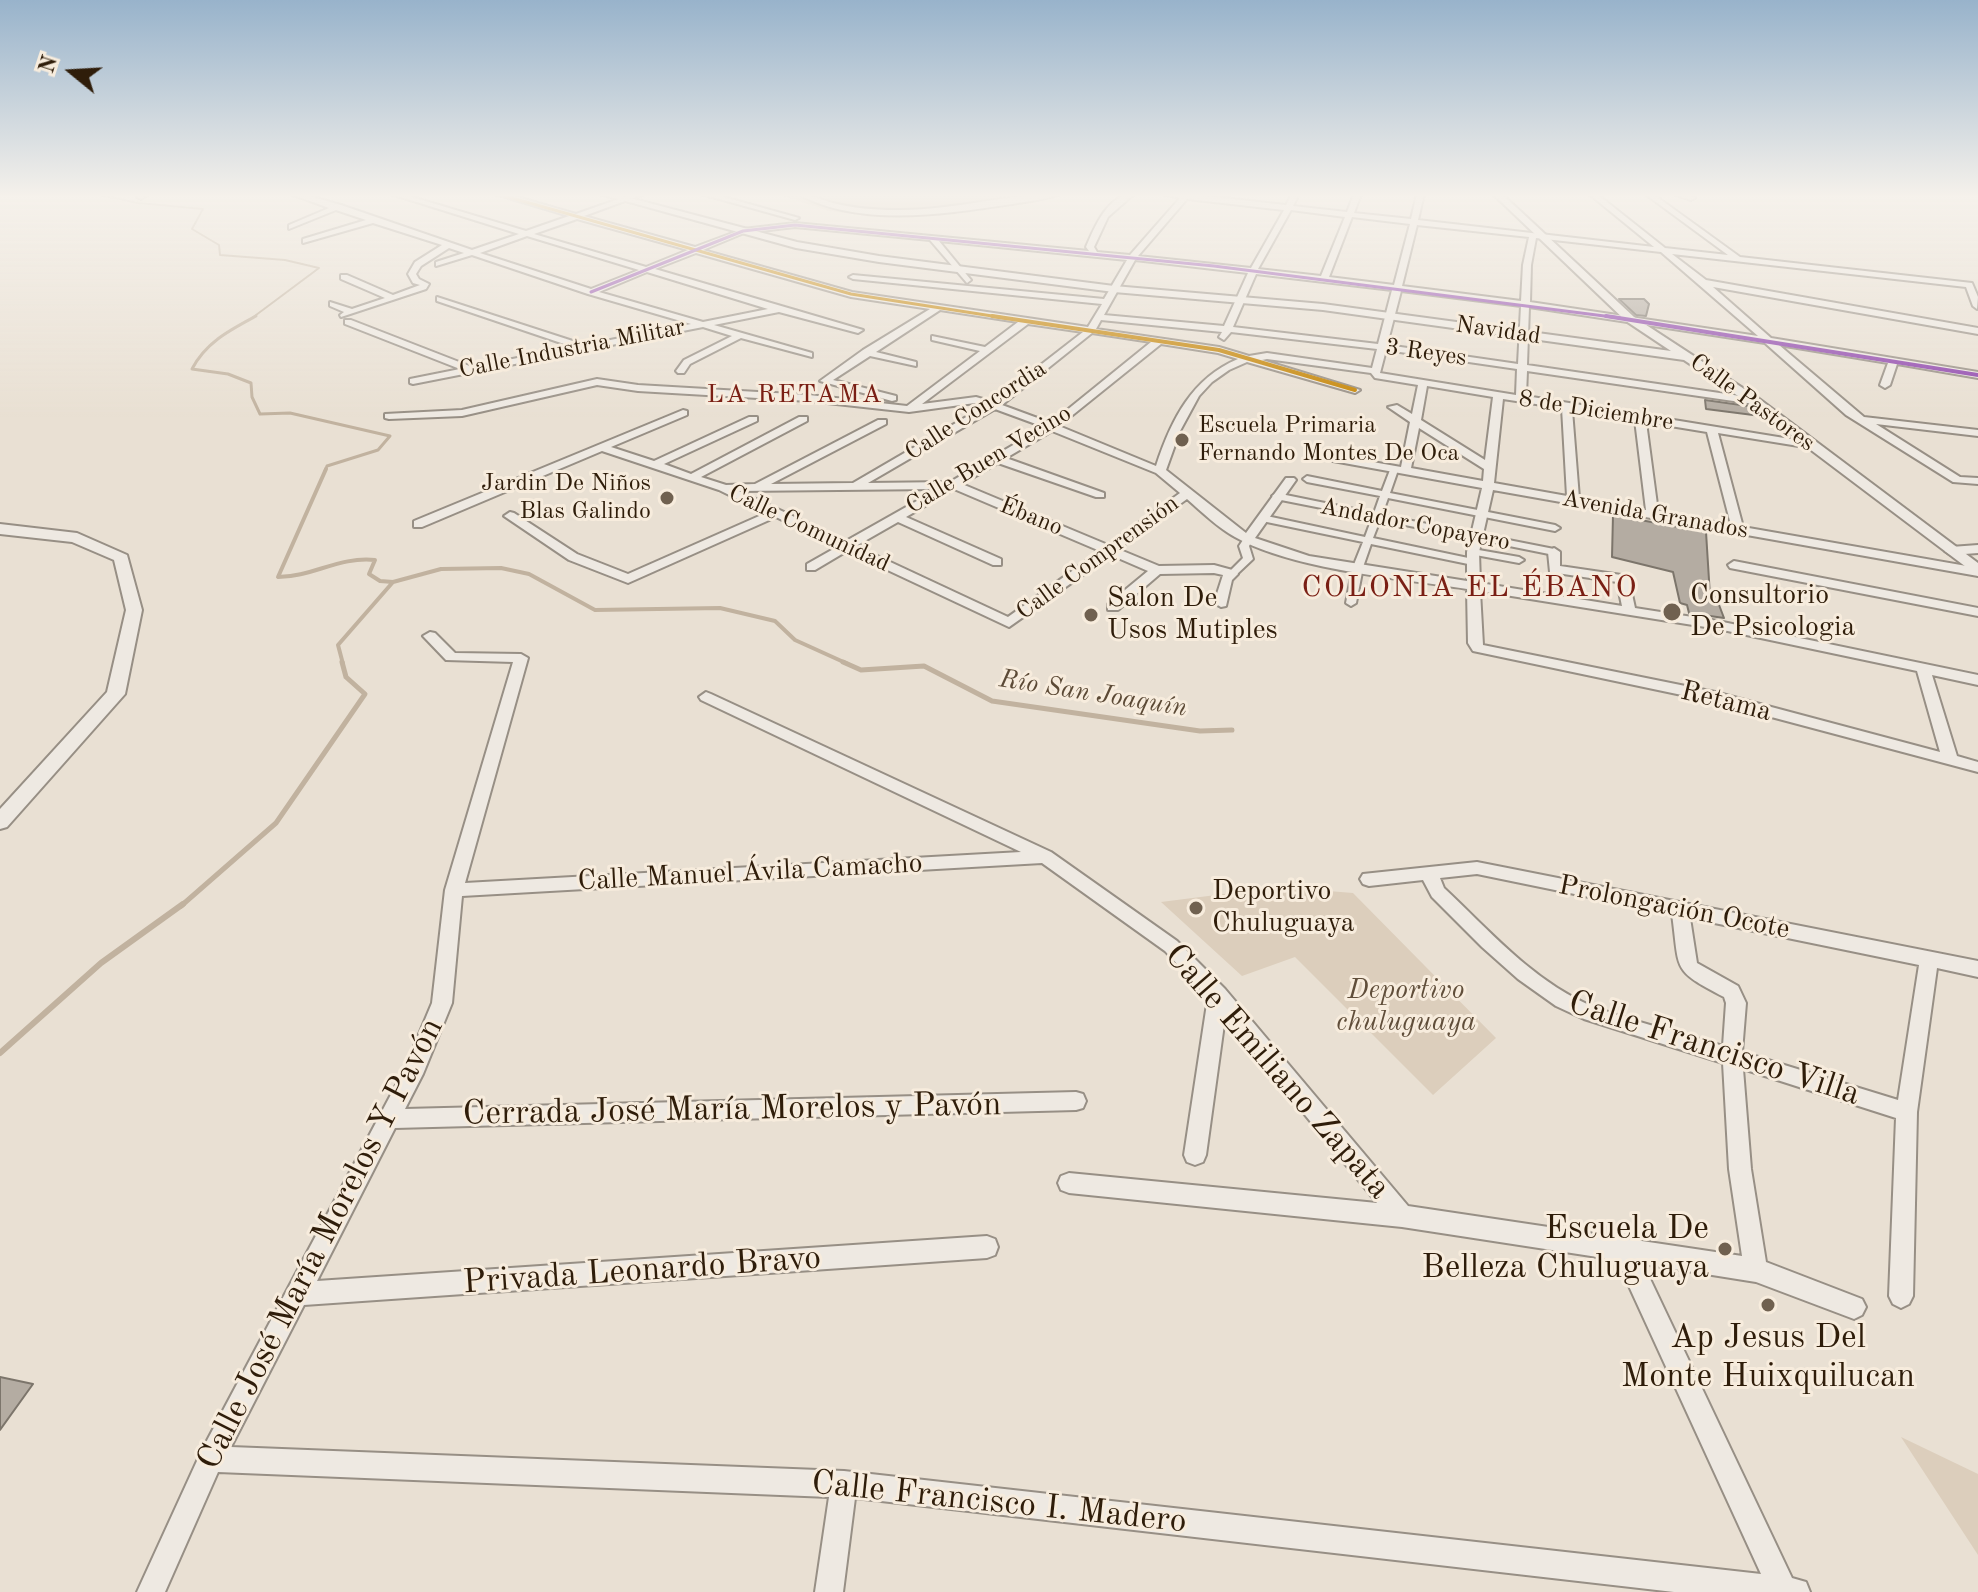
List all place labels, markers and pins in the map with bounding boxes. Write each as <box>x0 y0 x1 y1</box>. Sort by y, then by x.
place label: Escuela Primaria Fernando Montes De Oca <box>1198 412 1459 468</box>
marker: Escuela Primaria Fernando Montes De Oca <box>1173 431 1191 449</box>
place label: Jardin De Niños Blas Galindo <box>481 470 651 526</box>
marker: Jardin De Niños Blas Galindo <box>658 489 676 507</box>
place label: Consultorio De Psicologia <box>1690 579 1855 645</box>
place label: Salon De Usos Mutiples <box>1107 582 1278 648</box>
marker: Consultorio De Psicologia <box>1661 601 1683 623</box>
marker: Salon De Usos Mutiples <box>1082 606 1100 624</box>
place label: Deportivo Chuluguaya <box>1212 875 1355 941</box>
marker: Deportivo Chuluguaya <box>1187 899 1205 917</box>
place label: Escuela De Belleza Chuluguaya <box>1421 1209 1709 1288</box>
marker: Escuela De Belleza Chuluguaya <box>1716 1240 1734 1258</box>
marker: Ap Jesus Del Monte Huixquilucan <box>1759 1296 1777 1314</box>
place label: Ap Jesus Del Monte Huixquilucan <box>1621 1318 1915 1398</box>

